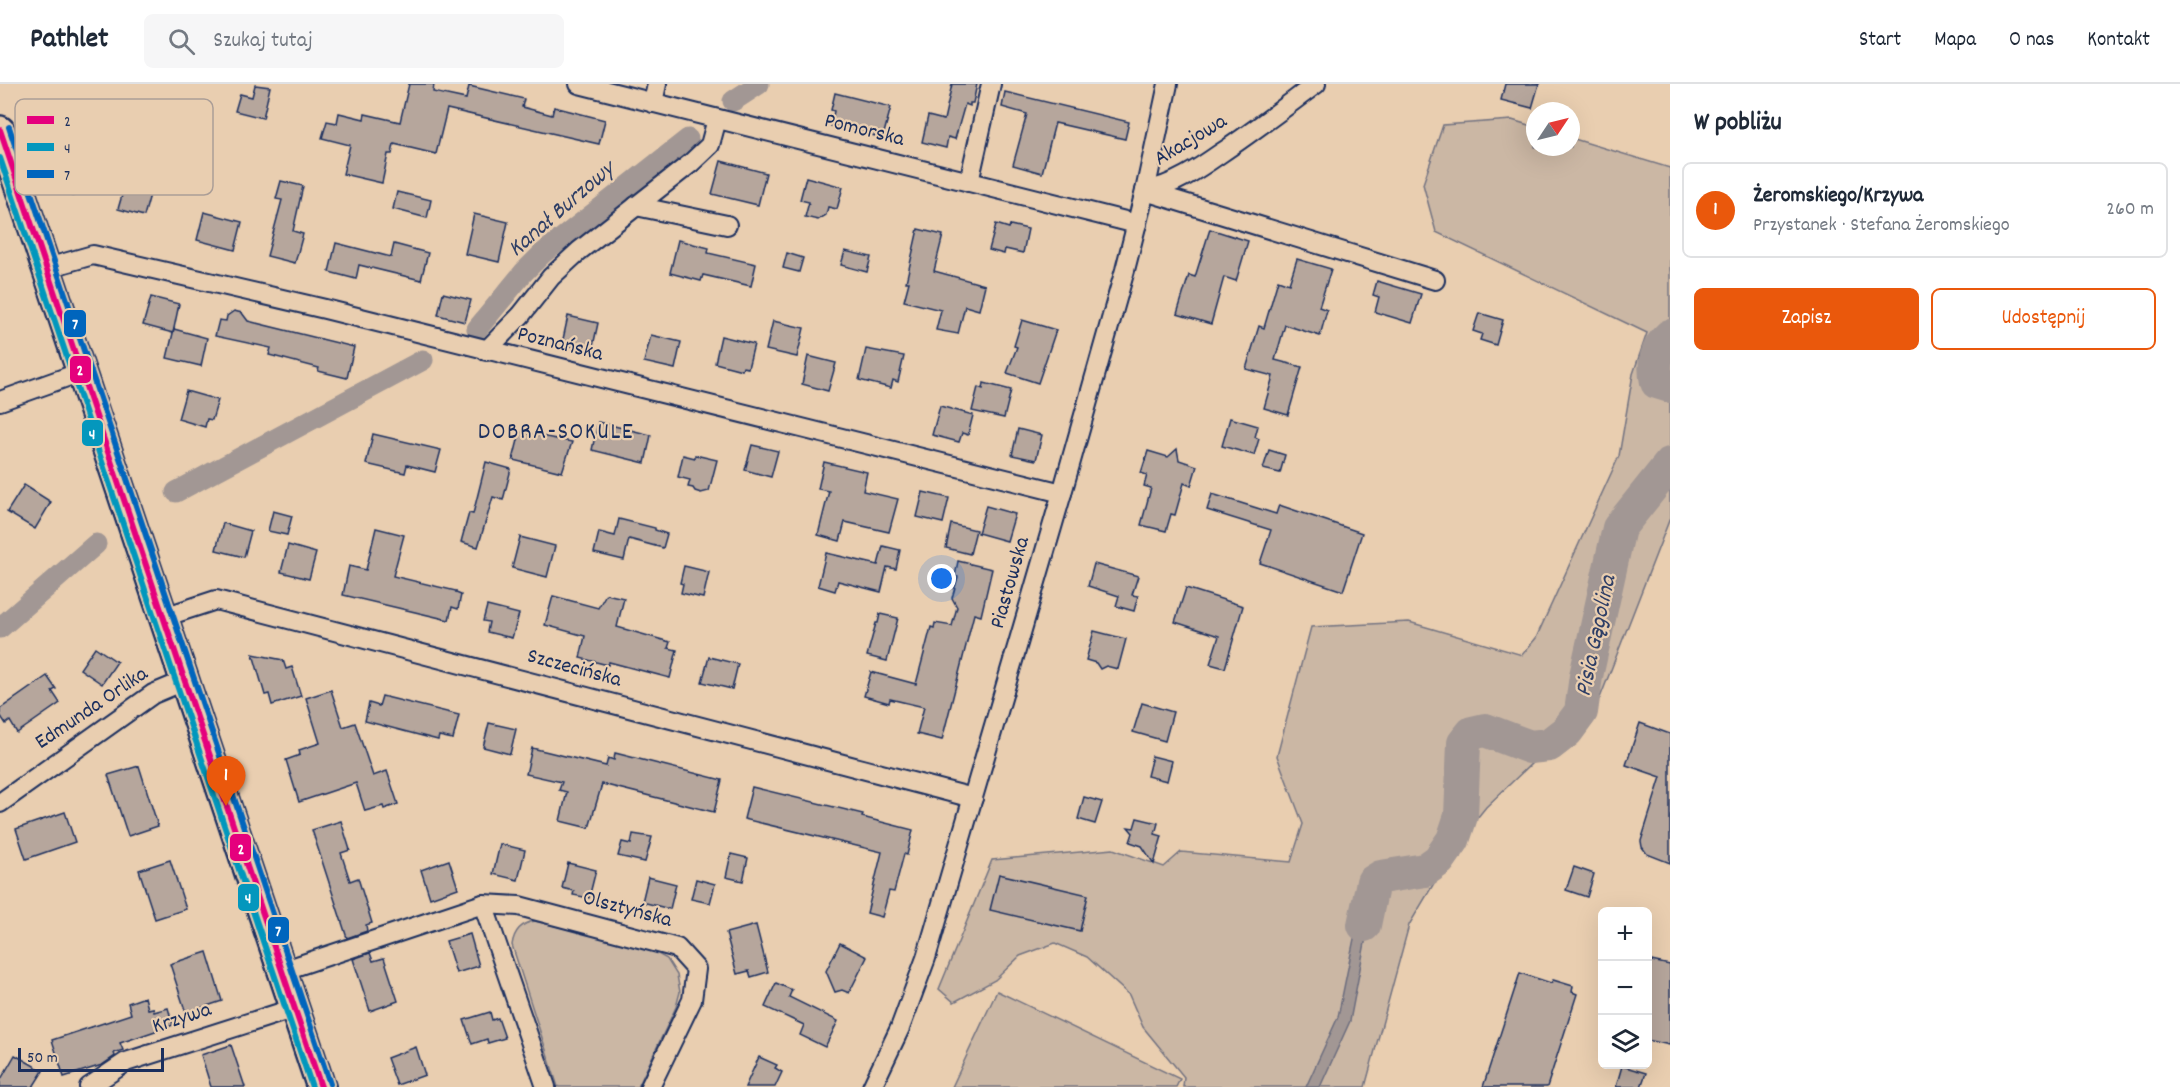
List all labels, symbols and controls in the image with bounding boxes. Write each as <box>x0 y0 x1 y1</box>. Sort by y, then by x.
search box <box>144 14 564 68</box>
text: Pathlet <box>30 21 108 61</box>
icon: search <box>165 25 198 58</box>
text: Szukaj tutaj <box>213 26 313 57</box>
text: Start <box>1859 26 1901 56</box>
text: Mapa <box>1934 26 1976 56</box>
text: O nas <box>2009 26 2054 56</box>
text: Kontakt <box>2087 26 2150 56</box>
legend <box>15 99 213 195</box>
north arrow <box>1526 102 1580 156</box>
text: W pobliżu <box>1694 105 1782 142</box>
street label: Pomorska <box>821 106 908 156</box>
street label: Akacjowa <box>1149 107 1234 175</box>
text: 2 <box>64 111 71 134</box>
text: 4 <box>64 138 71 161</box>
water label: Kanał Burzowy <box>501 152 625 266</box>
text: 7 <box>64 165 70 188</box>
text: Żeromskiego/Krzywa <box>1753 181 1923 212</box>
text: 1 <box>1713 196 1718 224</box>
text: 260 m <box>2106 196 2154 224</box>
text: Przystanek · Stefana Żeromskiego <box>1753 212 2010 240</box>
button: Zapisz <box>1694 288 1919 350</box>
button: Udostępnij <box>1931 288 2156 350</box>
line badge: 7 <box>63 309 87 338</box>
text: 7 <box>72 314 78 337</box>
street label: Poznańska <box>514 319 607 371</box>
line badge: 2 <box>69 355 92 384</box>
text: 2 <box>77 360 84 383</box>
district label: DOBRA-SOKULE <box>478 416 634 450</box>
line badge: 4 <box>81 419 104 447</box>
text: 4 <box>89 424 95 447</box>
street label: Piastowska <box>983 533 1039 633</box>
your location <box>927 564 956 593</box>
water label: Pisia Gągolina <box>1568 571 1627 700</box>
street label: Szczecińska <box>523 642 625 697</box>
street label: Edmunda Orlika <box>29 659 155 758</box>
pin: 1 <box>206 756 246 806</box>
line badge: 2 <box>229 833 252 862</box>
text: 2 <box>238 839 245 862</box>
line badge: 4 <box>237 883 260 912</box>
street label: Olsztyńska <box>579 883 676 937</box>
text: 4 <box>245 888 251 911</box>
map controls <box>1598 907 1652 1069</box>
button: + <box>1598 907 1652 961</box>
line badge: 7 <box>267 916 290 944</box>
text: 7 <box>275 921 281 944</box>
button: − <box>1598 961 1652 1015</box>
street label: Krzywa <box>149 995 216 1043</box>
button: layers <box>1598 1015 1652 1069</box>
scale bar <box>18 1045 164 1072</box>
text: 50 m <box>27 1047 58 1070</box>

